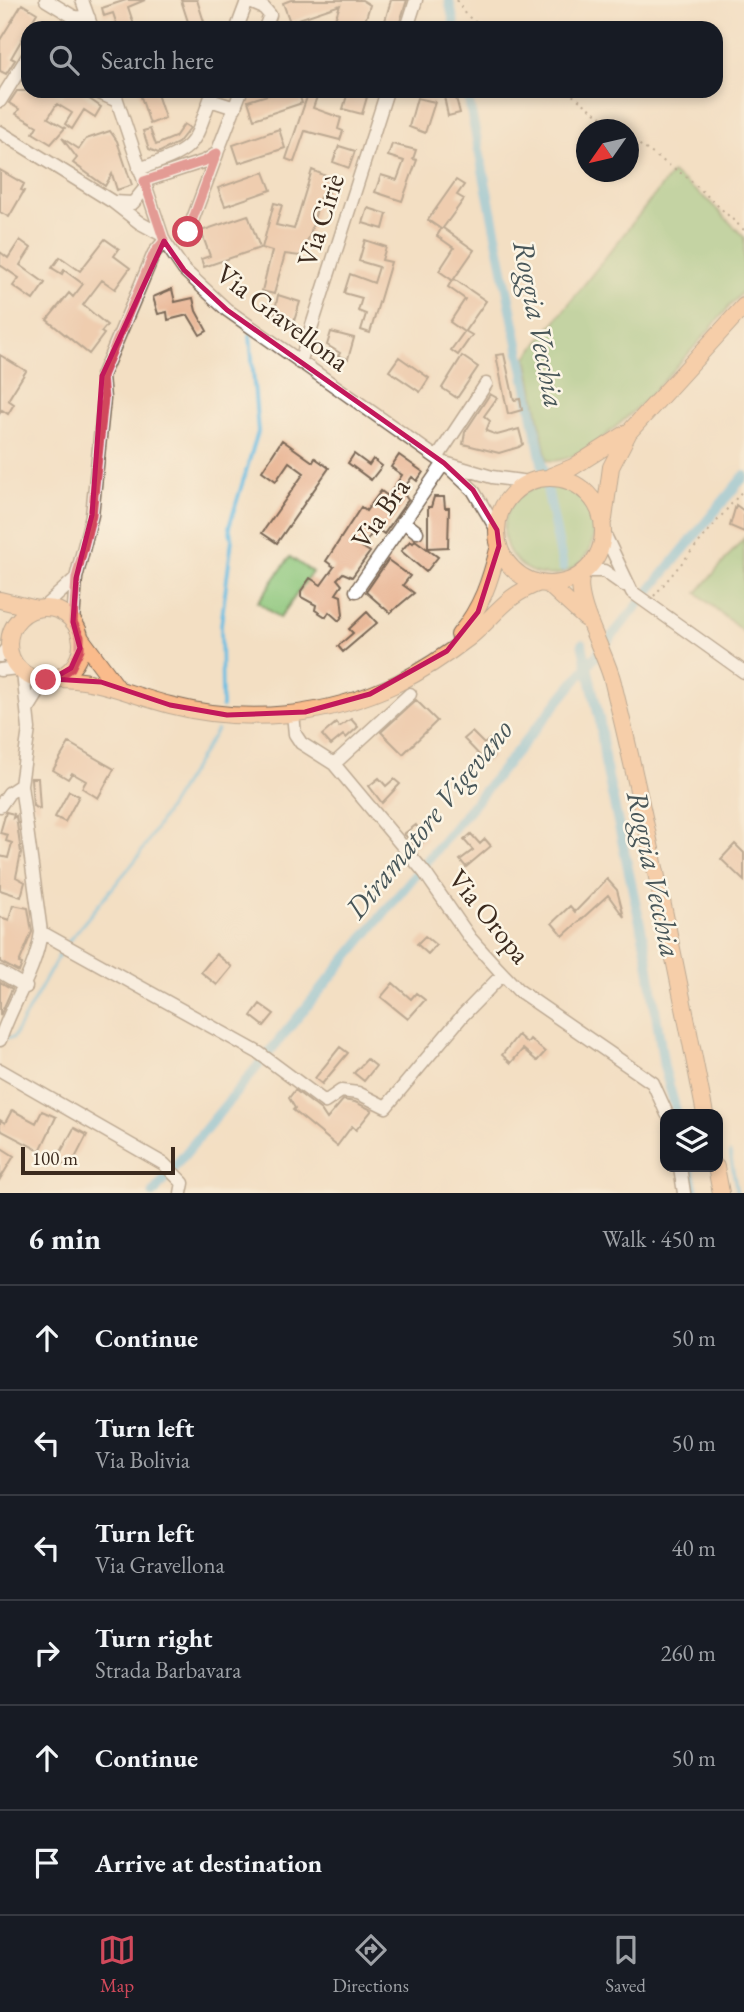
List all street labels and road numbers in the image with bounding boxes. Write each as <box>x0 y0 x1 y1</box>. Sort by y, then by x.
street label: Via Ciriè <box>288 169 352 271</box>
street label: Via Gravellona <box>209 255 358 379</box>
street label: Via Bra <box>343 470 418 556</box>
street label: Via Oropa <box>441 861 540 971</box>

